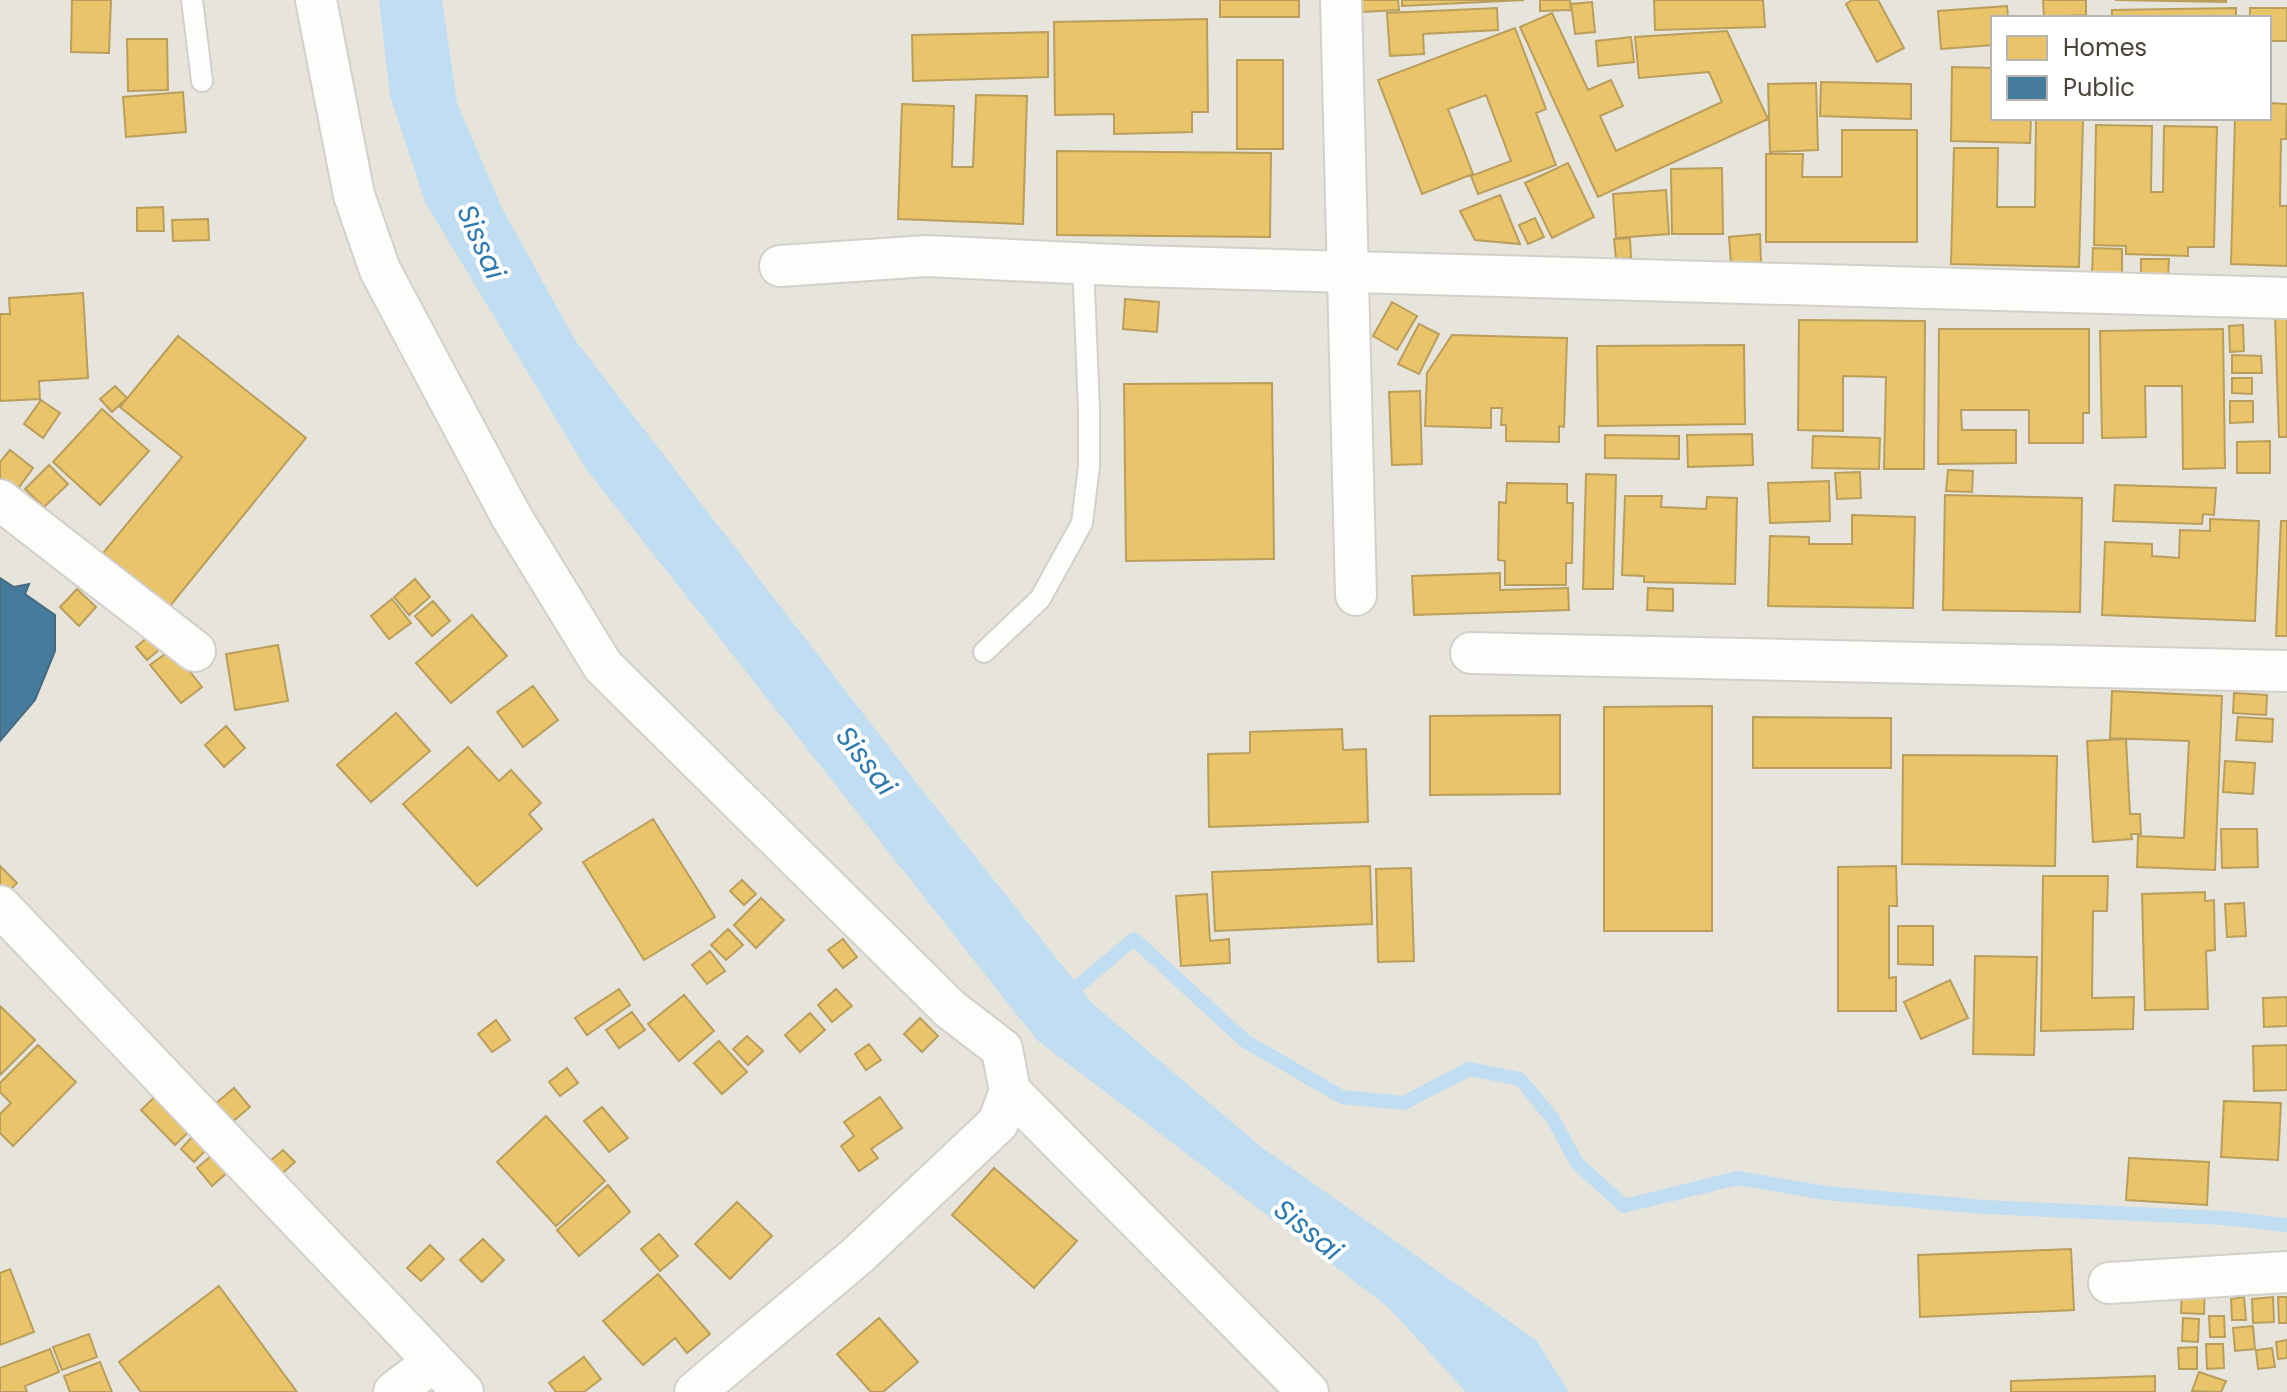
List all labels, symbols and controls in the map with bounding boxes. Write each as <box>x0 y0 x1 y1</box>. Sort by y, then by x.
legend <box>1991 16 2271 120</box>
text: Homes <box>2063 31 2147 64</box>
text: Public <box>2063 71 2135 104</box>
water label: Sissai <box>447 198 515 287</box>
water label: Sissai <box>827 718 906 805</box>
water label: Sissai <box>1265 1190 1352 1270</box>

